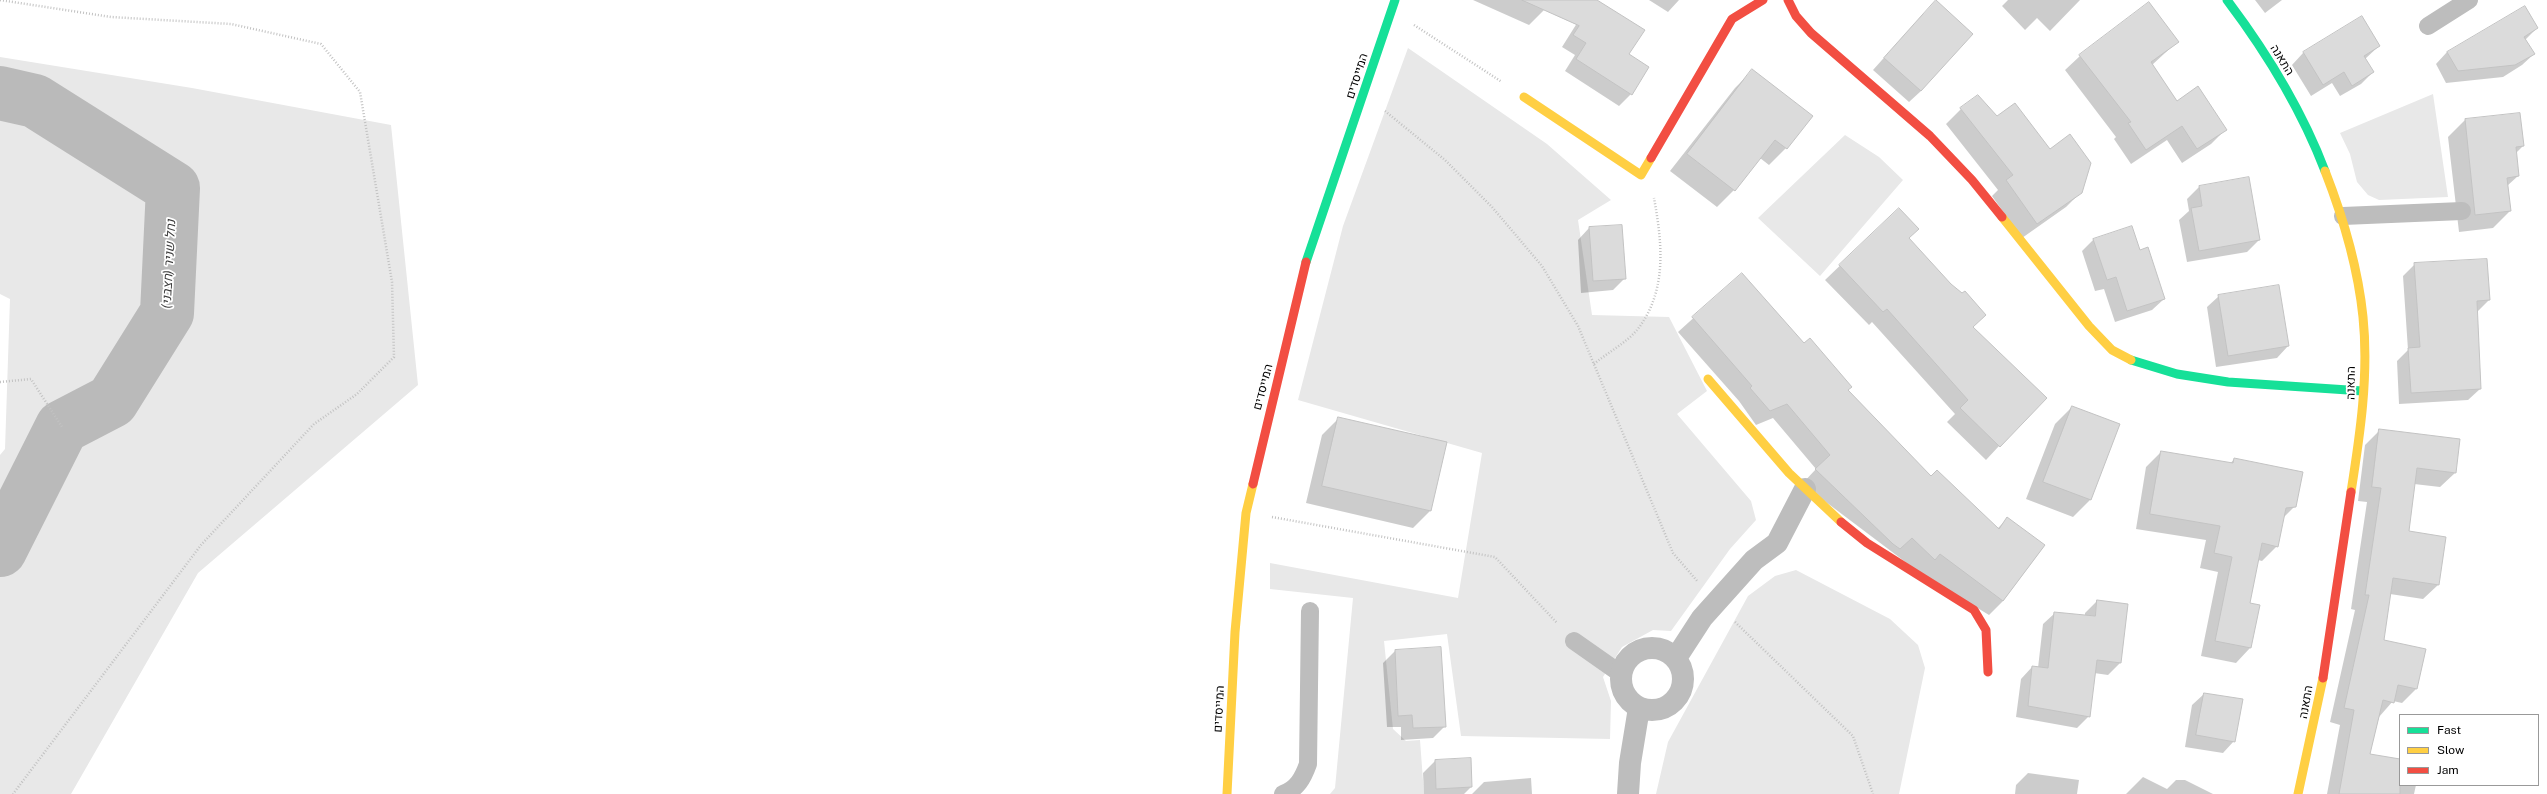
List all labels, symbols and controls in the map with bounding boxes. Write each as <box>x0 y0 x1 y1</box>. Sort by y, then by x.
street label: התאנה <box>2267 42 2297 78</box>
street label: המייסדים <box>1343 51 1371 101</box>
water label: נחל שניר (חצבני) <box>159 219 179 309</box>
street label: המייסדים <box>1250 362 1276 412</box>
street label: התאנה <box>2344 366 2358 400</box>
street label: התאנה <box>2296 684 2316 720</box>
street label: המייסדים <box>1211 685 1227 733</box>
legend <box>2399 714 2539 786</box>
text: Fast <box>2437 723 2461 737</box>
text: Slow <box>2437 743 2464 757</box>
text: Jam <box>2437 763 2459 777</box>

